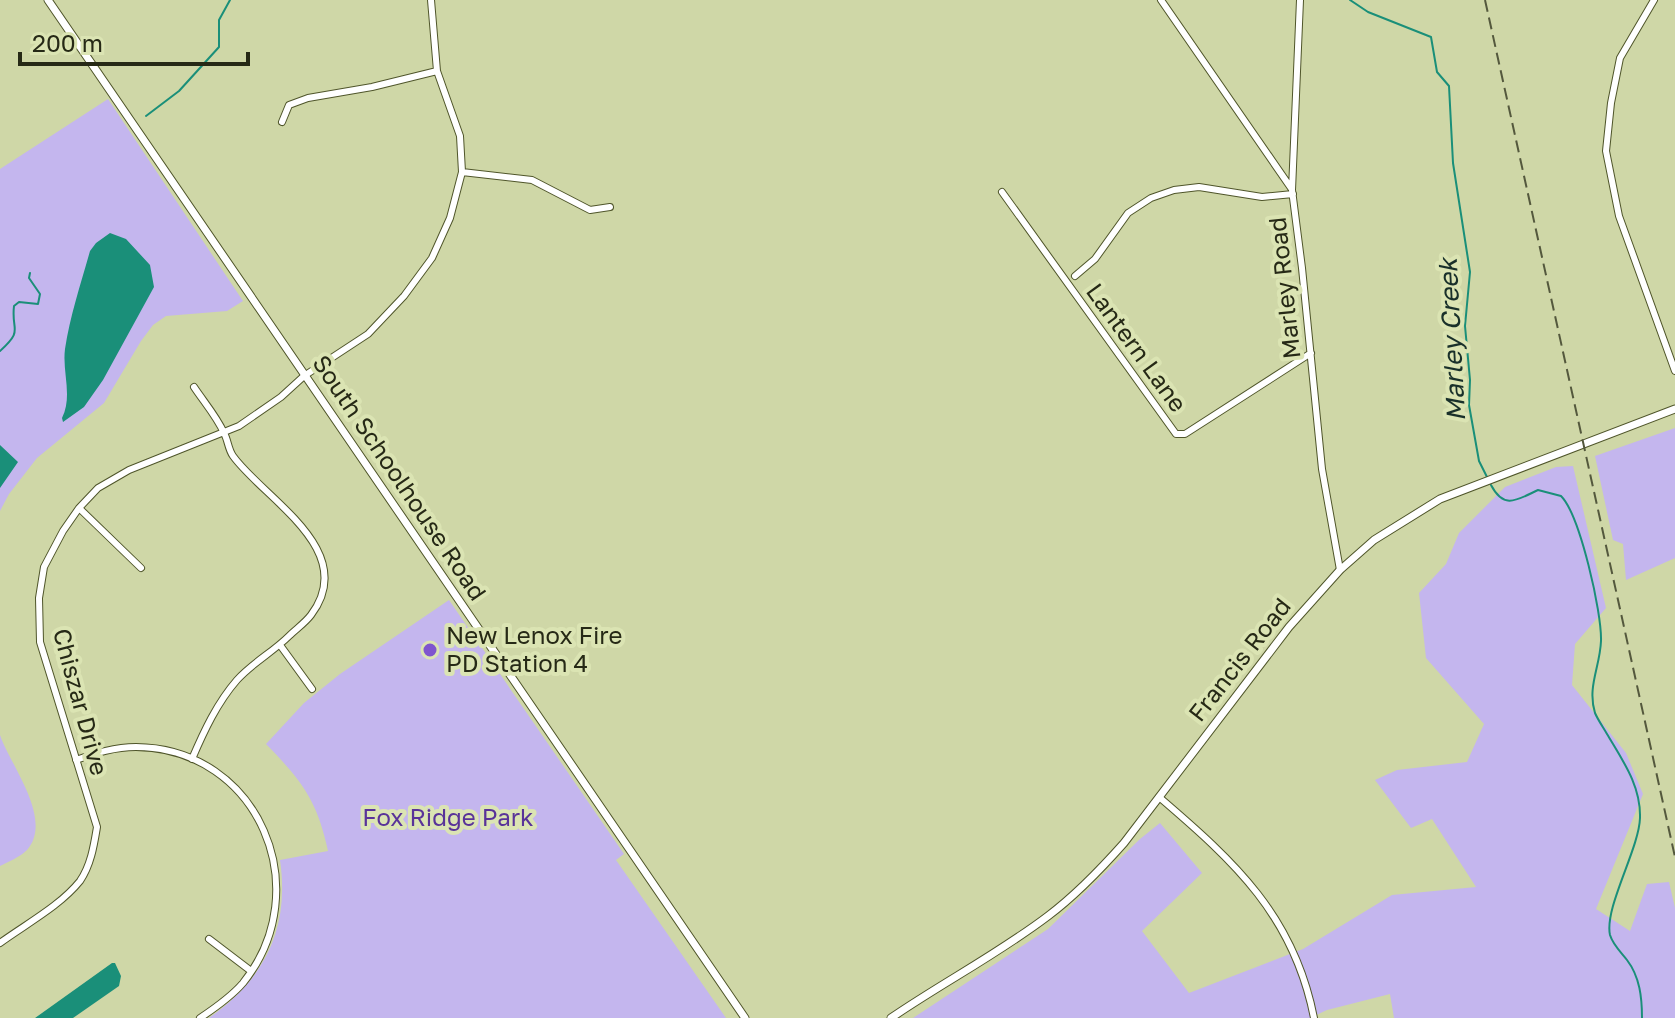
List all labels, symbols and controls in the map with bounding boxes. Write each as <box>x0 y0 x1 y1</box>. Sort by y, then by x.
scale bar <box>20 16 248 66</box>
text: 200 m <box>32 28 103 57</box>
street label: Marley Road <box>1262 216 1305 361</box>
water label: Marley Creek <box>1432 255 1471 422</box>
street label: Lantern Lane <box>1081 277 1194 417</box>
street label: South Schoolhouse Road <box>307 349 493 605</box>
street label: Francis Road <box>1182 592 1296 727</box>
place label: New Lenox Fire PD Station 4 <box>446 620 622 677</box>
street label: Chiszar Drive <box>48 625 115 778</box>
marker: New Lenox Fire PD Station 4 <box>421 641 439 659</box>
park label: Fox Ridge Park <box>362 802 534 831</box>

